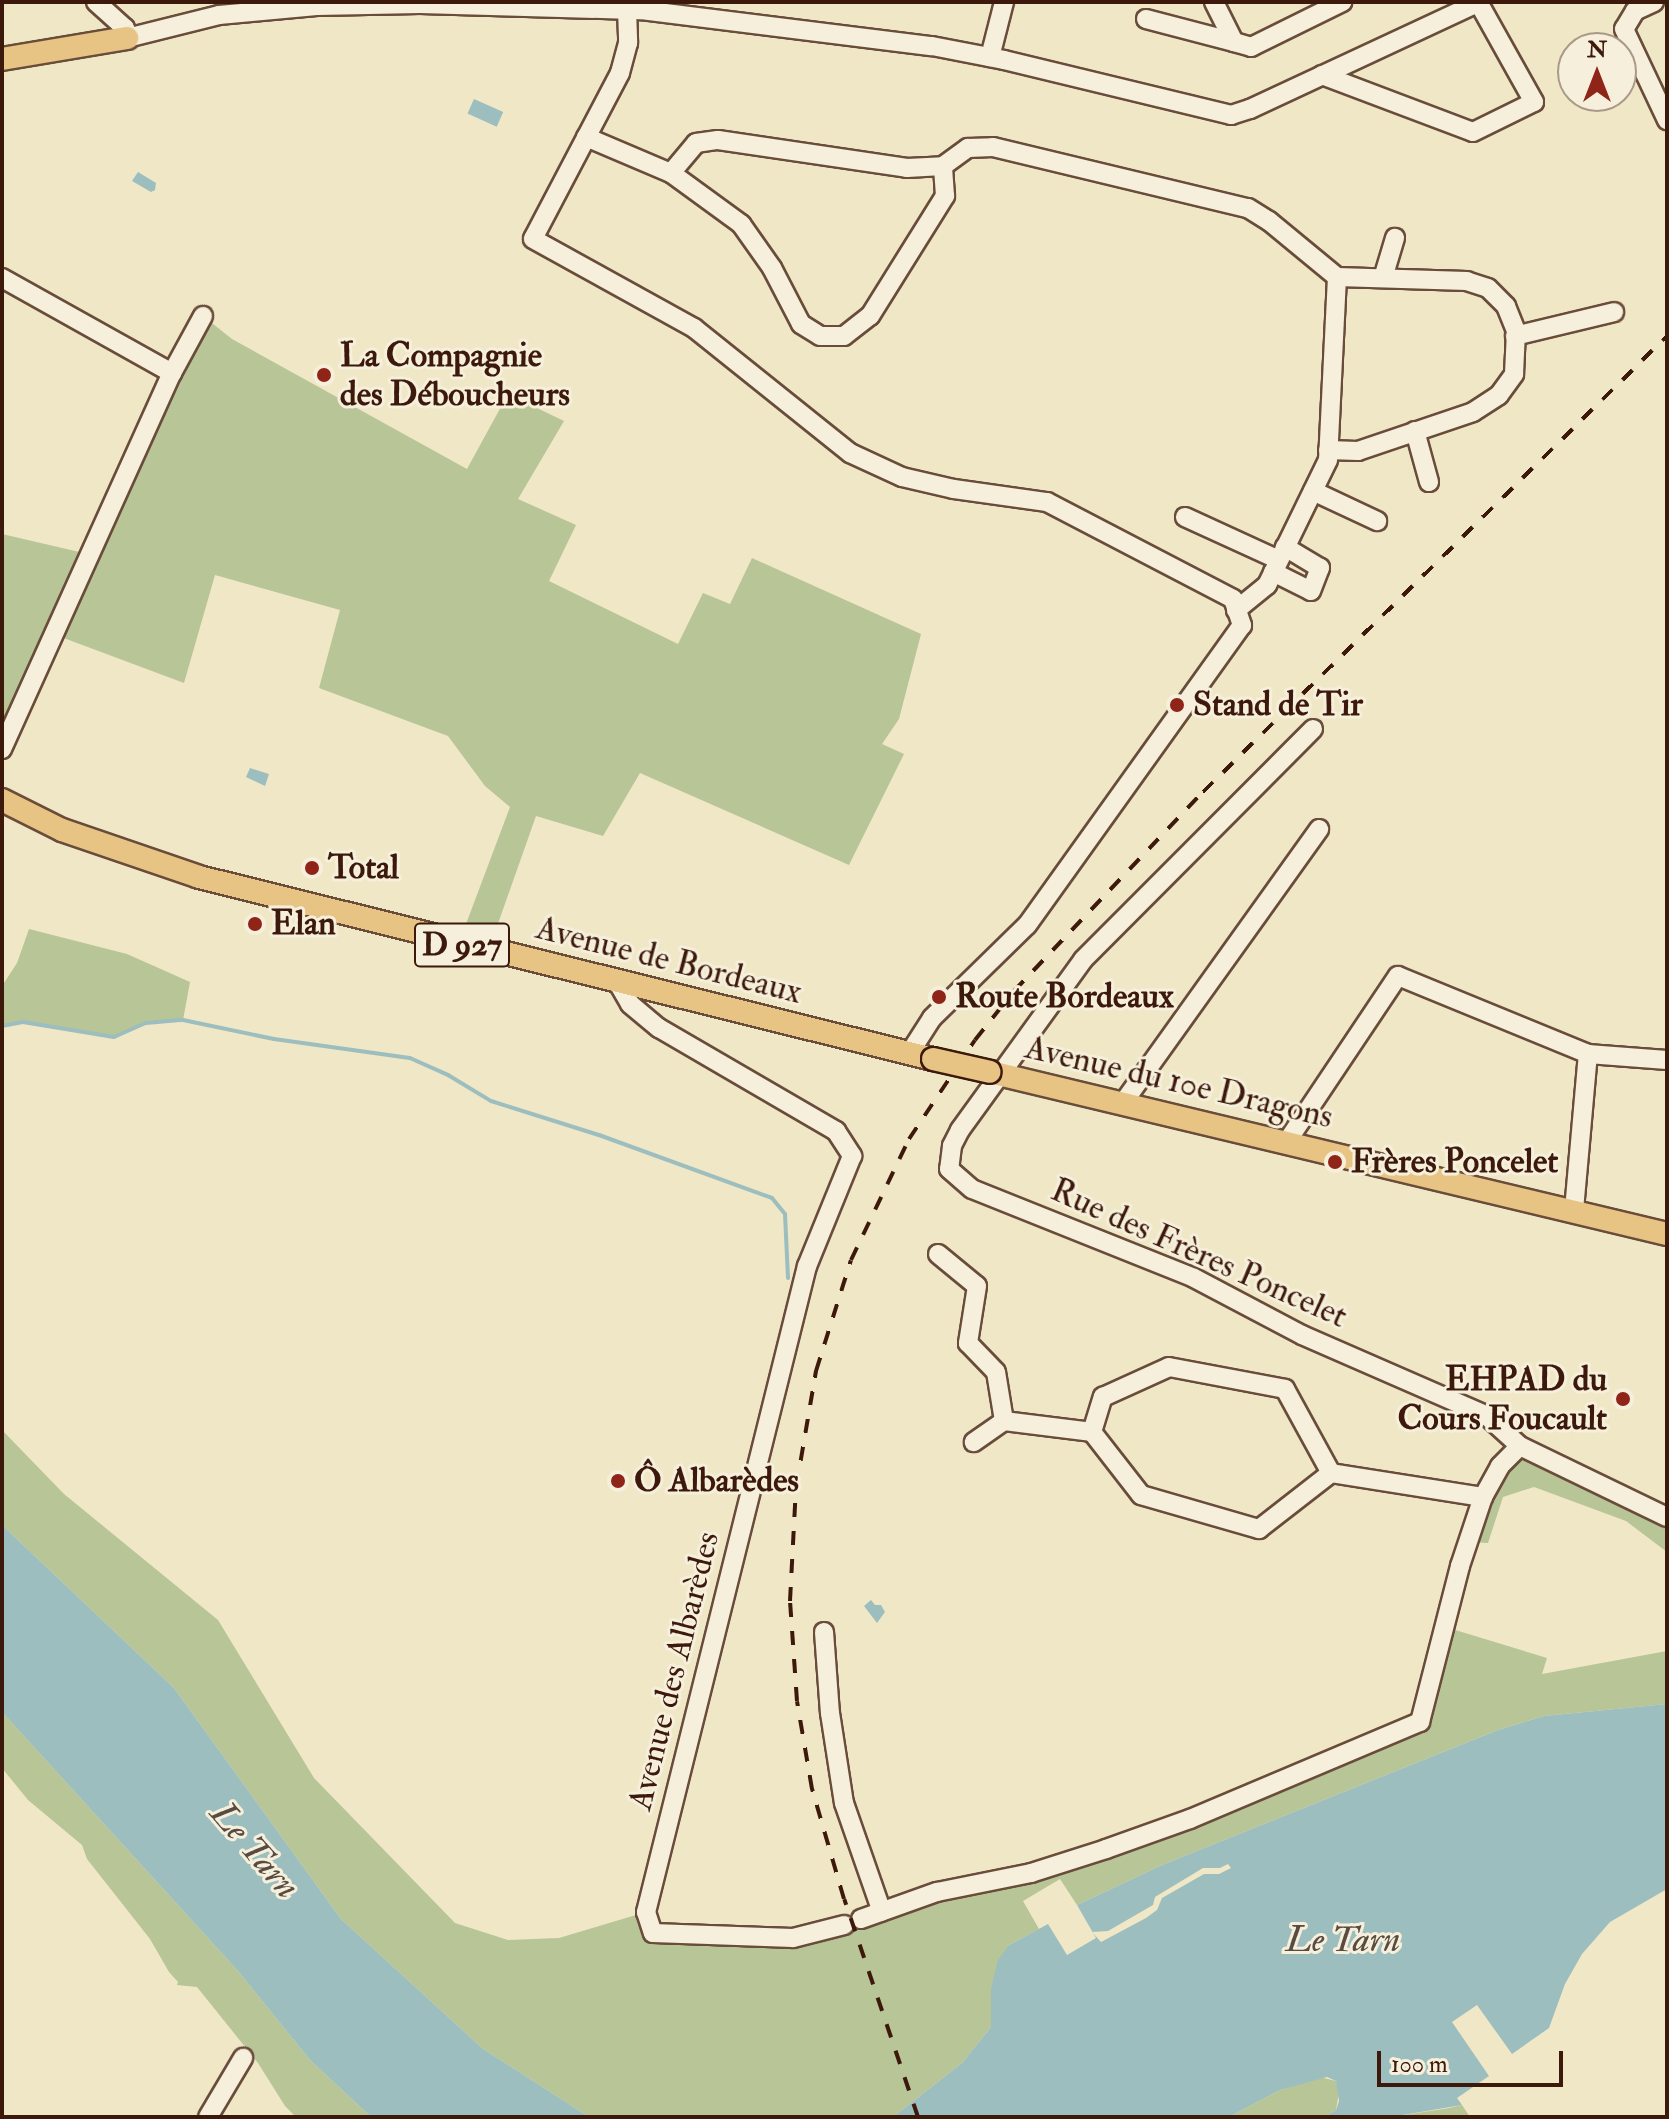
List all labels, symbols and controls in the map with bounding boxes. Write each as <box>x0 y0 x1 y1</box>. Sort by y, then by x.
north arrow <box>1557 32 1637 112</box>
text: N <box>1587 36 1607 64</box>
place label: La Compagnie des Déboucheurs <box>340 335 570 414</box>
marker: La Compagnie des Déboucheurs <box>315 366 333 384</box>
place label: Stand de Tir <box>1193 685 1363 725</box>
marker: Stand de Tir <box>1168 696 1186 714</box>
place label: Total <box>328 848 399 888</box>
marker: Total <box>303 859 321 877</box>
place label: Elan <box>271 904 336 944</box>
street label: Avenue de Bordeaux <box>532 907 806 1013</box>
marker: Elan <box>246 915 264 933</box>
road number: D 927 <box>414 917 510 973</box>
place label: Route Bordeaux <box>955 977 1174 1017</box>
marker: Route Bordeaux <box>930 988 948 1006</box>
street label: Avenue du 10e Dragons <box>1021 1027 1337 1137</box>
place label: Frères Poncelet <box>1351 1142 1558 1182</box>
marker: Frères Poncelet <box>1326 1153 1344 1171</box>
street label: Rue des Frères Poncelet <box>1045 1169 1353 1337</box>
place label: EHPAD du Cours Foucault <box>1397 1359 1607 1438</box>
marker: EHPAD du Cours Foucault <box>1614 1390 1632 1408</box>
place label: Ô Albarèdes <box>634 1461 799 1501</box>
marker: Ô Albarèdes <box>609 1472 627 1490</box>
street label: Avenue des Albarèdes <box>620 1528 728 1814</box>
water label: Le Tarn <box>201 1793 309 1907</box>
water label: Le Tarn <box>1286 1918 1400 1962</box>
scale bar <box>1381 2035 1567 2085</box>
text: 100 m <box>1391 2049 1448 2080</box>

